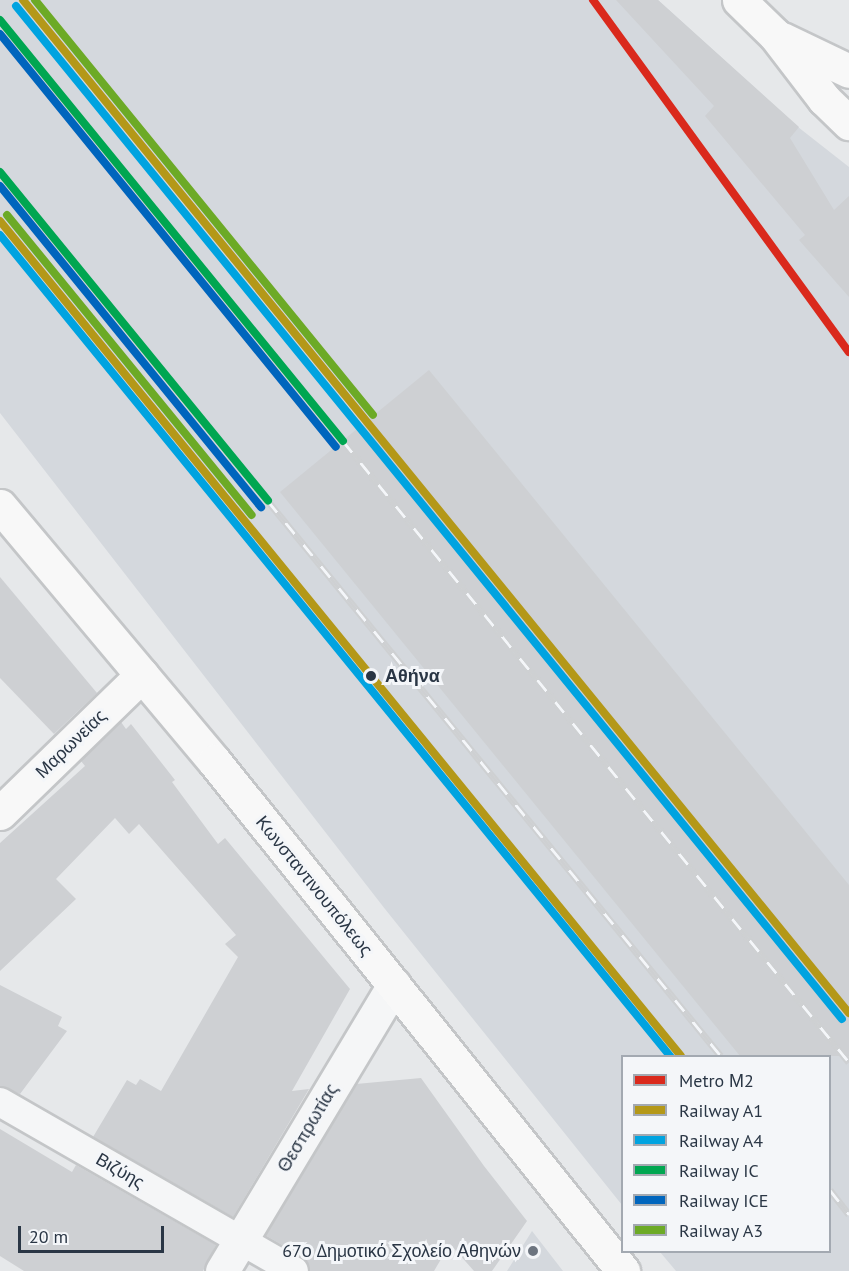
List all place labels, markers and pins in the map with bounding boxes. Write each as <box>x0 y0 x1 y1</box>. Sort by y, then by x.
place label: Αθήνα <box>385 665 440 687</box>
marker: Αθήνα <box>362 667 380 685</box>
place label: 67ο Δημοτικό Σχολείο Αθηνών <box>282 1240 521 1262</box>
marker: 67ο Δημοτικό Σχολείο Αθηνών <box>526 1244 540 1258</box>

